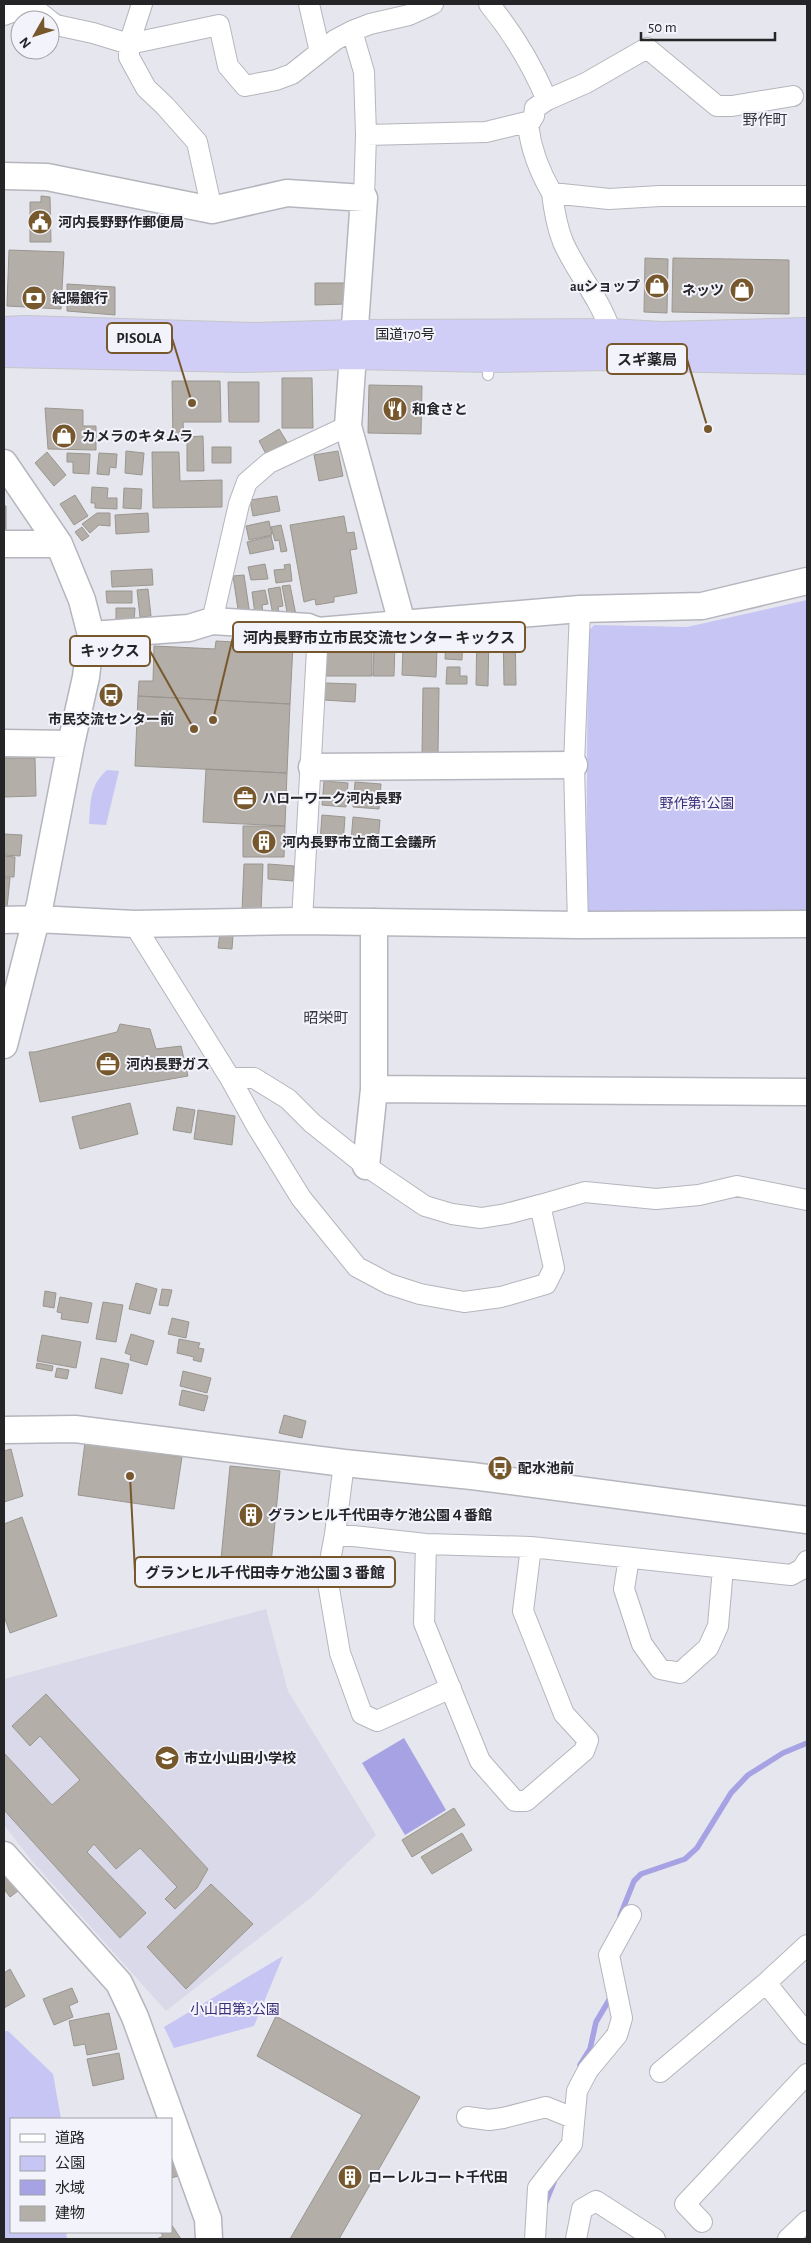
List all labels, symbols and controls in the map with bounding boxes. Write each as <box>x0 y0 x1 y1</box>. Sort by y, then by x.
north arrow <box>10 10 60 60</box>
scale bar <box>641 10 775 42</box>
text: 50 m <box>648 20 677 35</box>
text: N <box>17 34 34 51</box>
district label: 野作町 <box>742 112 788 128</box>
public building icon: 河内長野野作郵便局 <box>27 209 53 235</box>
place label: 河内長野野作郵便局 <box>58 215 184 230</box>
shop icon: auショップ <box>644 273 670 299</box>
shop icon: ネッツ <box>729 277 755 303</box>
place label: auショップ <box>570 279 640 294</box>
place label: ネッツ <box>682 284 724 298</box>
bank icon: 紀陽銀行 <box>21 285 47 311</box>
place label: 紀陽銀行 <box>52 291 108 306</box>
callout: PISOLA <box>107 323 172 353</box>
street label: 国道170号 <box>375 327 435 342</box>
text: PISOLA <box>116 331 162 346</box>
callout: スギ薬局 <box>607 344 687 374</box>
text: スギ薬局 <box>617 351 677 368</box>
restaurant icon: 和食さと <box>382 396 408 422</box>
place label: 和食さと <box>412 402 468 417</box>
shop icon: カメラのキタムラ <box>51 423 77 449</box>
place label: カメラのキタムラ <box>82 429 193 444</box>
callout: 河内長野市立市民交流センター キックス <box>233 622 525 652</box>
text: 河内長野市立市民交流センター キックス <box>243 630 515 646</box>
callout: キックス <box>70 636 150 666</box>
text: キックス <box>80 643 140 659</box>
bus stop icon: 市民交流センター前 <box>98 682 124 708</box>
place label: 市民交流センター前 <box>48 711 174 727</box>
office icon: ハローワーク河内長野 <box>232 785 258 811</box>
place label: ハローワーク河内長野 <box>262 791 402 806</box>
park label: 野作第1公園 <box>660 795 734 811</box>
building icon: 河内長野市立商工会議所 <box>251 829 277 855</box>
place label: 河内長野市立商工会議所 <box>282 835 436 850</box>
district label: 昭栄町 <box>303 1010 349 1026</box>
office icon: 河内長野ガス <box>95 1051 121 1077</box>
place label: 河内長野ガス <box>126 1057 210 1072</box>
bus stop icon: 配水池前 <box>487 1455 513 1481</box>
place label: 配水池前 <box>518 1460 574 1476</box>
building icon: グランヒル千代田寺ケ池公園４番館 <box>238 1502 264 1528</box>
place label: グランヒル千代田寺ケ池公園４番館 <box>268 1507 492 1523</box>
callout: グランヒル千代田寺ケ池公園３番館 <box>135 1557 395 1587</box>
text: グランヒル千代田寺ケ池公園３番館 <box>145 1564 385 1581</box>
school or university icon: 市立小山田小学校 <box>154 1745 180 1771</box>
place label: 市立小山田小学校 <box>184 1751 296 1766</box>
park label: 小山田第3公園 <box>190 2001 280 2017</box>
legend <box>10 2118 172 2233</box>
text: 道路 <box>55 2130 85 2146</box>
text: 公園 <box>55 2155 85 2171</box>
building icon: ローレルコート千代田 <box>337 2164 363 2190</box>
place label: ローレルコート千代田 <box>368 2169 508 2185</box>
text: 水域 <box>55 2180 85 2196</box>
text: 建物 <box>55 2205 85 2221</box>

